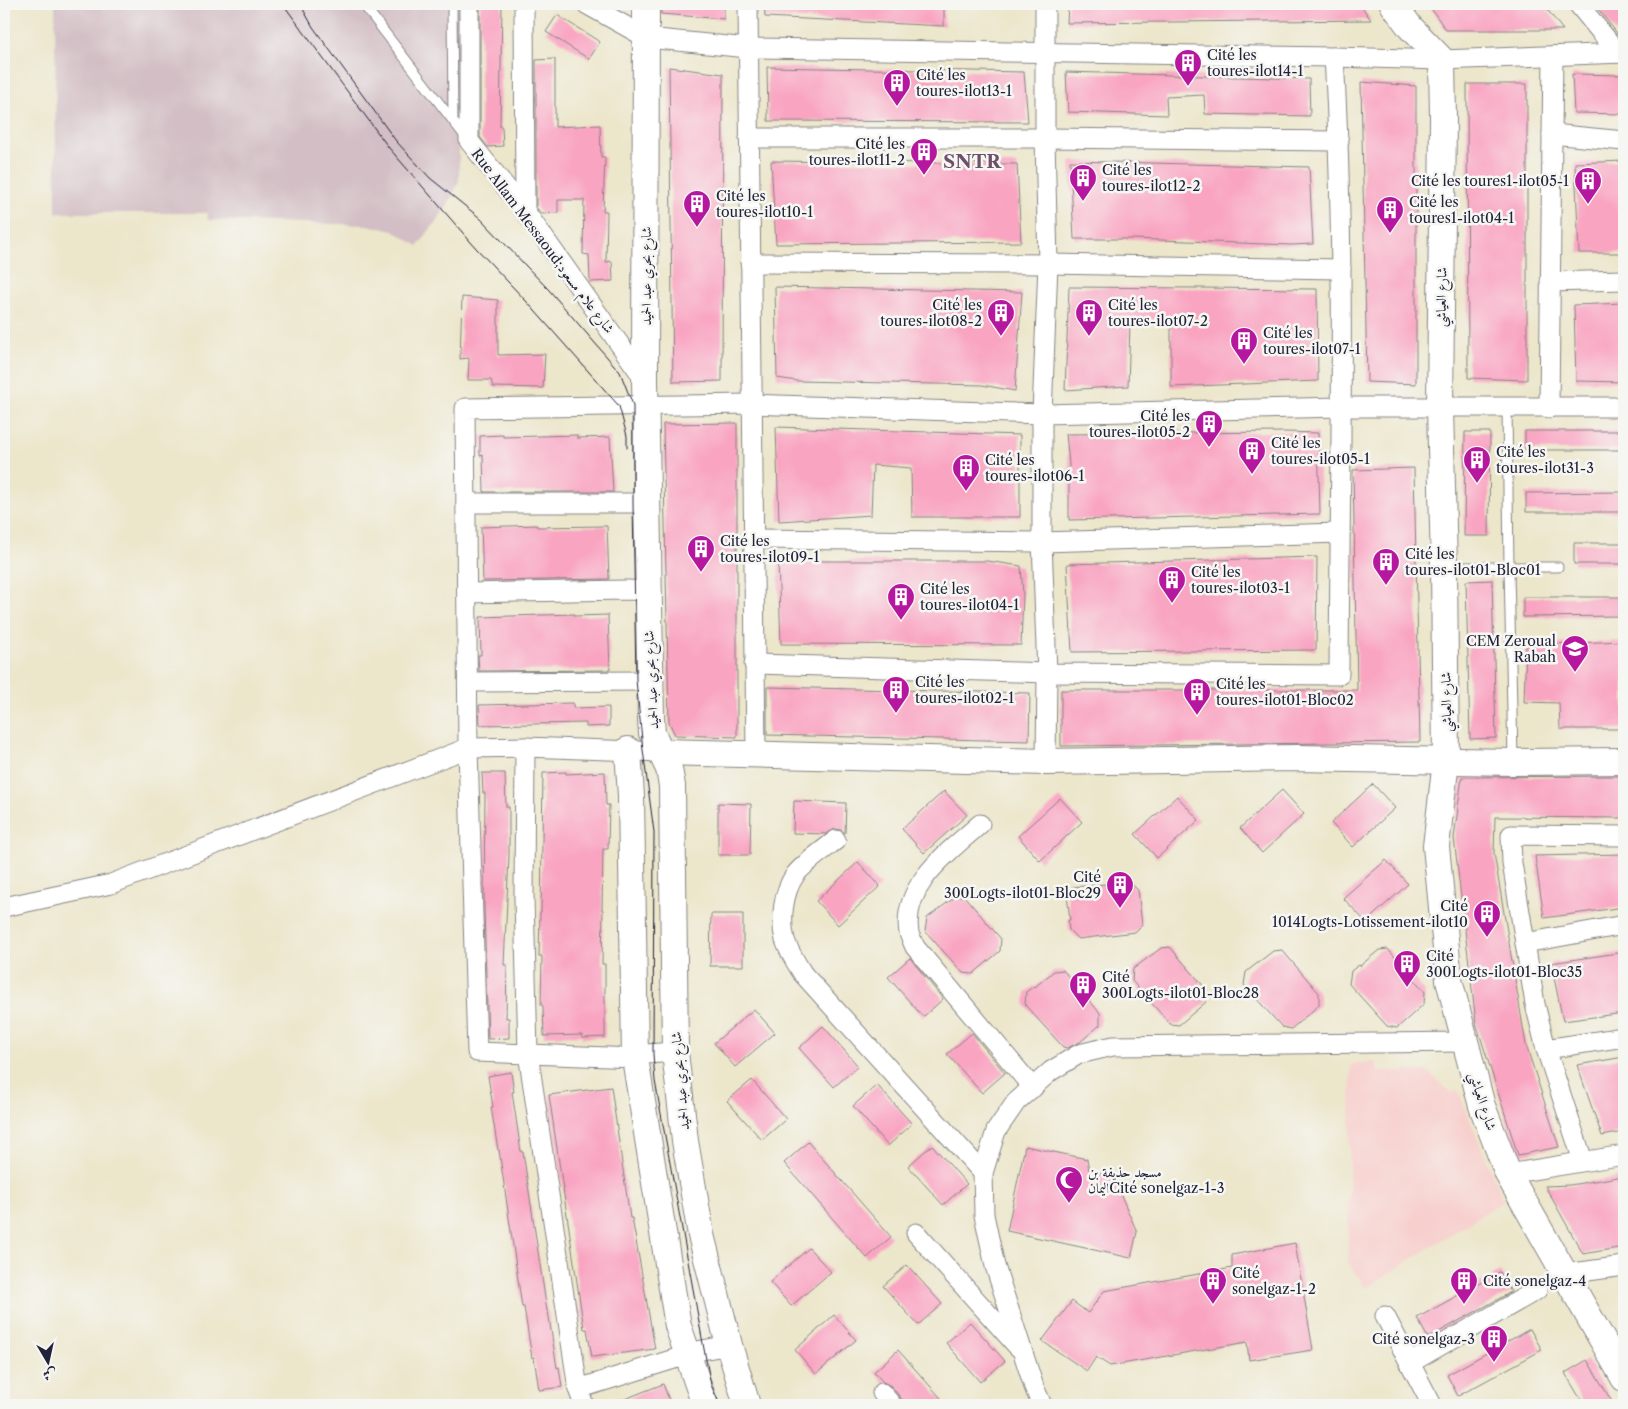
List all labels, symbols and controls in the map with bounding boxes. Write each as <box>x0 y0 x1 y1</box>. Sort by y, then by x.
place label: Cité les toures-ilot14-1 <box>1207 46 1303 80</box>
building icon: Cité les toures-ilot14-1 <box>1173 48 1203 87</box>
place label: Cité les toures-ilot13-1 <box>916 66 1012 100</box>
building icon: Cité les toures-ilot13-1 <box>882 68 912 107</box>
place label: Cité les toures-ilot11-2 <box>809 135 905 169</box>
building icon: Cité les toures-ilot11-2 <box>909 137 939 176</box>
street label: Rue Allam Messaoud;شارع علام مسعود <box>464 145 618 339</box>
district label: SNTR <box>943 150 1002 173</box>
place label: Cité les toures-ilot12-2 <box>1102 161 1201 195</box>
building icon: Cité les toures-ilot12-2 <box>1068 163 1098 202</box>
building icon: Cité les toures1-ilot05-1 <box>1573 166 1603 205</box>
place label: Cité les toures1-ilot05-1 <box>1411 172 1569 190</box>
place label: Cité les toures-ilot10-1 <box>716 187 813 221</box>
building icon: Cité les toures-ilot10-1 <box>682 189 712 228</box>
place label: Cité les toures1-ilot04-1 <box>1409 193 1514 227</box>
building icon: Cité les toures1-ilot04-1 <box>1375 195 1405 234</box>
street label: شارع بحري عبد الحميد <box>637 227 658 325</box>
street label: شارع العياشي <box>1431 267 1456 327</box>
place label: Cité les toures-ilot08-2 <box>880 296 982 330</box>
place label: Cité les toures-ilot07-2 <box>1108 296 1208 330</box>
building icon: Cité les toures-ilot08-2 <box>986 298 1016 337</box>
building icon: Cité les toures-ilot07-2 <box>1074 298 1104 337</box>
place label: Cité les toures-ilot07-1 <box>1263 324 1361 358</box>
building icon: Cité les toures-ilot07-1 <box>1229 326 1259 365</box>
place label: Cité les toures-ilot05-2 <box>1089 407 1190 441</box>
building icon: Cité les toures-ilot05-2 <box>1194 409 1224 448</box>
place label: Cité les toures-ilot05-1 <box>1271 434 1370 468</box>
building icon: Cité les toures-ilot05-1 <box>1237 436 1267 475</box>
place label: Cité les toures-ilot31-3 <box>1496 443 1594 477</box>
building icon: Cité les toures-ilot31-3 <box>1462 445 1492 484</box>
place label: Cité les toures-ilot06-1 <box>985 451 1084 485</box>
building icon: Cité les toures-ilot06-1 <box>951 453 981 492</box>
place label: Cité les toures-ilot09-1 <box>720 532 819 566</box>
building icon: Cité les toures-ilot09-1 <box>686 534 716 573</box>
place label: Cité les toures-ilot01-Bloc01 <box>1405 545 1541 579</box>
building icon: Cité les toures-ilot01-Bloc01 <box>1371 547 1401 586</box>
place label: Cité les toures-ilot03-1 <box>1191 563 1290 597</box>
building icon: Cité les toures-ilot03-1 <box>1157 565 1187 604</box>
place label: Cité les toures-ilot04-1 <box>920 580 1019 614</box>
building icon: Cité les toures-ilot04-1 <box>886 582 916 621</box>
street label: شارع بحري عبد الحميد <box>639 630 666 730</box>
place label: CEM Zeroual Rabah <box>1466 632 1556 666</box>
school or university icon: CEM Zeroual Rabah <box>1560 634 1590 673</box>
street label: شارع العياشي <box>1436 672 1461 732</box>
place label: Cité les toures-ilot02-1 <box>915 673 1014 707</box>
building icon: Cité les toures-ilot02-1 <box>881 675 911 714</box>
place label: Cité les toures-ilot01-Bloc02 <box>1216 675 1354 709</box>
building icon: Cité les toures-ilot01-Bloc02 <box>1182 677 1212 716</box>
place label: Cité 300Logts-ilot01-Bloc29 <box>944 868 1101 902</box>
building icon: Cité 300Logts-ilot01-Bloc29 <box>1105 870 1135 909</box>
place label: Cité 1014Logts-Lotissement-ilot10 <box>1272 897 1468 931</box>
building icon: Cité 1014Logts-Lotissement-ilot10 <box>1472 899 1502 938</box>
place label: Cité 300Logts-ilot01-Bloc35 <box>1426 947 1582 981</box>
building icon: Cité 300Logts-ilot01-Bloc35 <box>1392 949 1422 988</box>
place label: Cité 300Logts-ilot01-Bloc28 <box>1102 968 1259 1002</box>
building icon: Cité 300Logts-ilot01-Bloc28 <box>1068 970 1098 1009</box>
street label: شارع بحري عبد الحميد <box>667 1031 696 1131</box>
street label: شارع العياشي <box>1460 1070 1501 1134</box>
place label: مسجد حذيفة بن اليمانCité sonelgaz-1-3 <box>1088 1163 1225 1197</box>
mosque icon: مسجد حذيفة بن اليمانCité sonelgaz-1-3 <box>1054 1165 1084 1204</box>
place label: Cité sonelgaz-1-2 <box>1232 1264 1316 1298</box>
building icon: Cité sonelgaz-1-2 <box>1198 1266 1228 1305</box>
building icon: Cité sonelgaz-4 <box>1449 1266 1479 1305</box>
place label: Cité sonelgaz-4 <box>1483 1272 1586 1290</box>
building icon: Cité sonelgaz-3 <box>1479 1324 1509 1363</box>
place label: Cité sonelgaz-3 <box>1372 1330 1475 1348</box>
north arrow <box>22 1336 72 1386</box>
text: ش <box>42 1365 58 1385</box>

